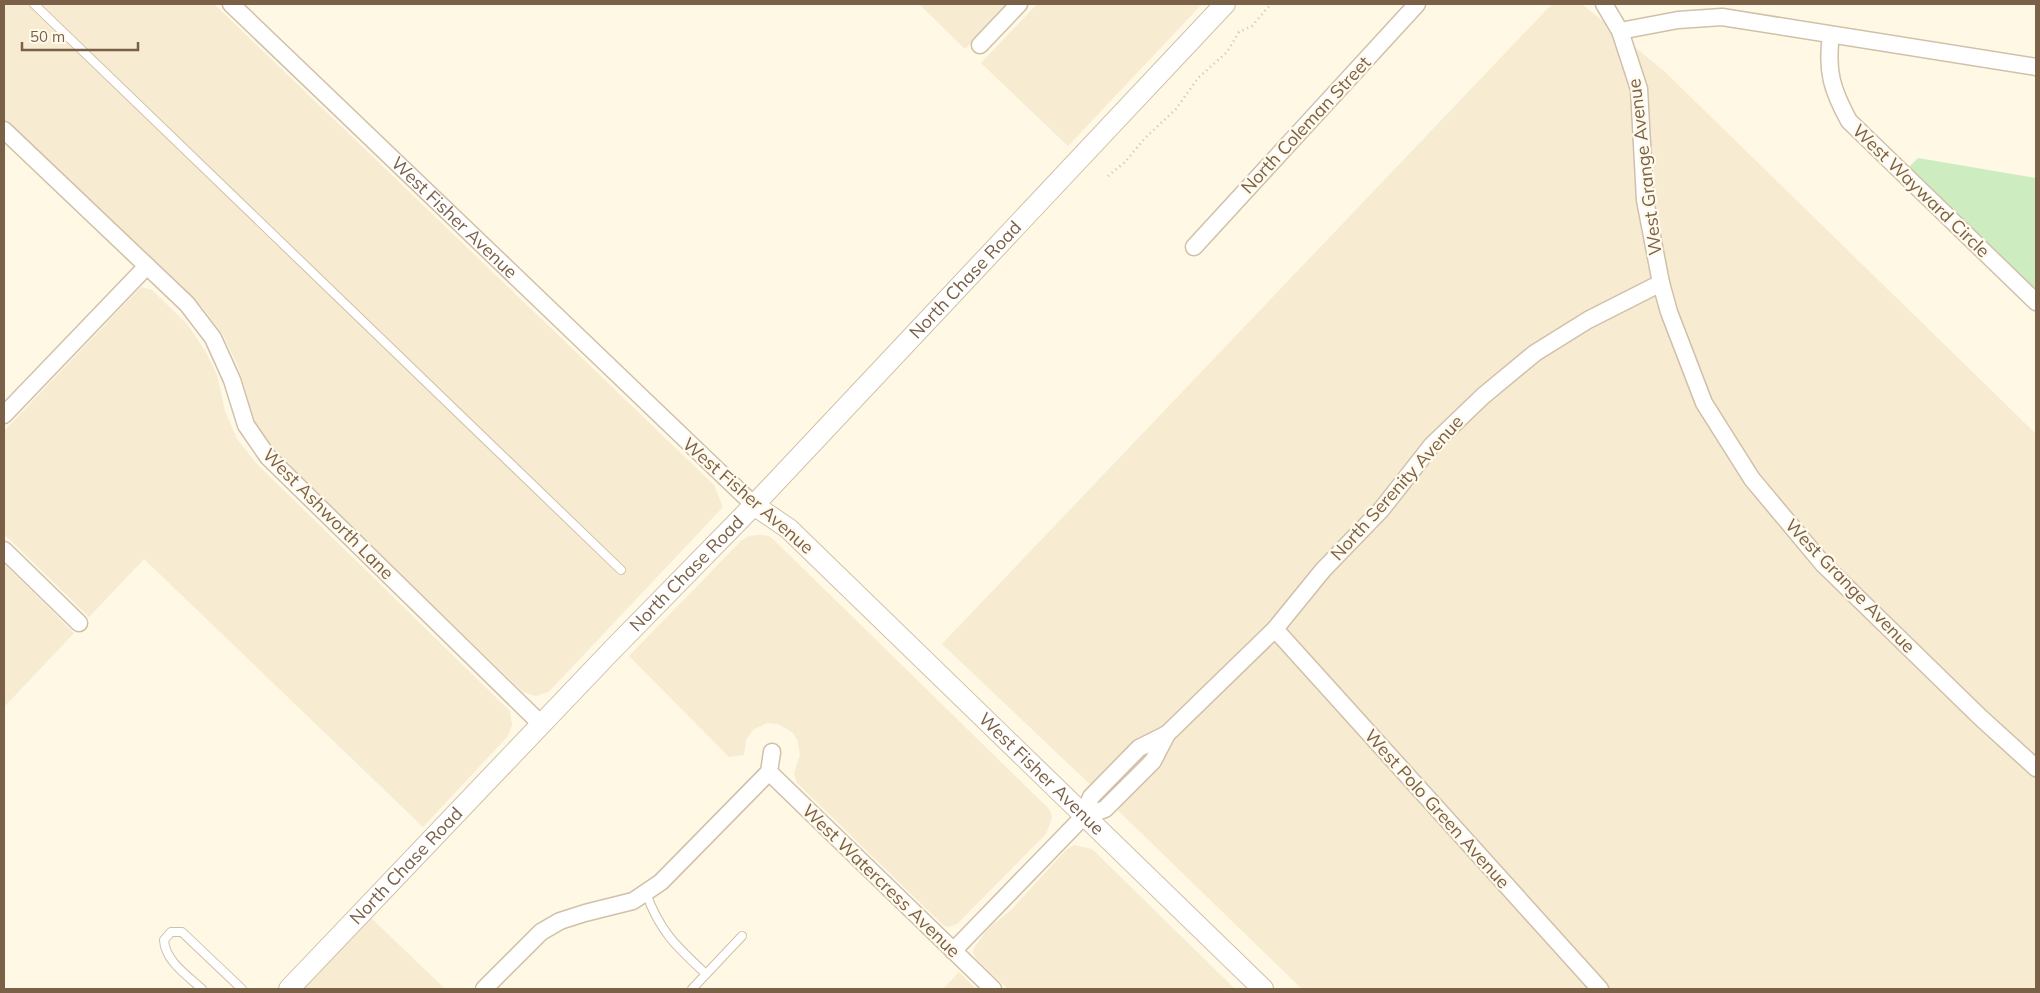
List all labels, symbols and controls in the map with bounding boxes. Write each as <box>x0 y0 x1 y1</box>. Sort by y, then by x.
scale bar <box>22 20 139 52</box>
text: 50 m <box>30 27 65 46</box>
street label: North Coleman Street <box>1236 51 1375 198</box>
street label: West Grange Avenue <box>1622 78 1667 257</box>
street label: West Wayward Circle <box>1848 119 1995 262</box>
street label: West Fisher Avenue <box>386 152 523 283</box>
street label: North Chase Road <box>904 216 1026 344</box>
street label: North Serenity Avenue <box>1325 410 1468 565</box>
street label: West Fisher Avenue <box>678 432 819 559</box>
street label: West Ashworth Lane <box>258 443 399 584</box>
street label: North Chase Road <box>624 510 748 636</box>
street label: West Grange Avenue <box>1780 514 1920 658</box>
street label: West Fisher Avenue <box>974 707 1109 840</box>
street label: West Polo Green Avenue <box>1360 724 1515 893</box>
street label: West Watercress Avenue <box>797 799 965 962</box>
street label: North Chase Road <box>345 802 467 929</box>

